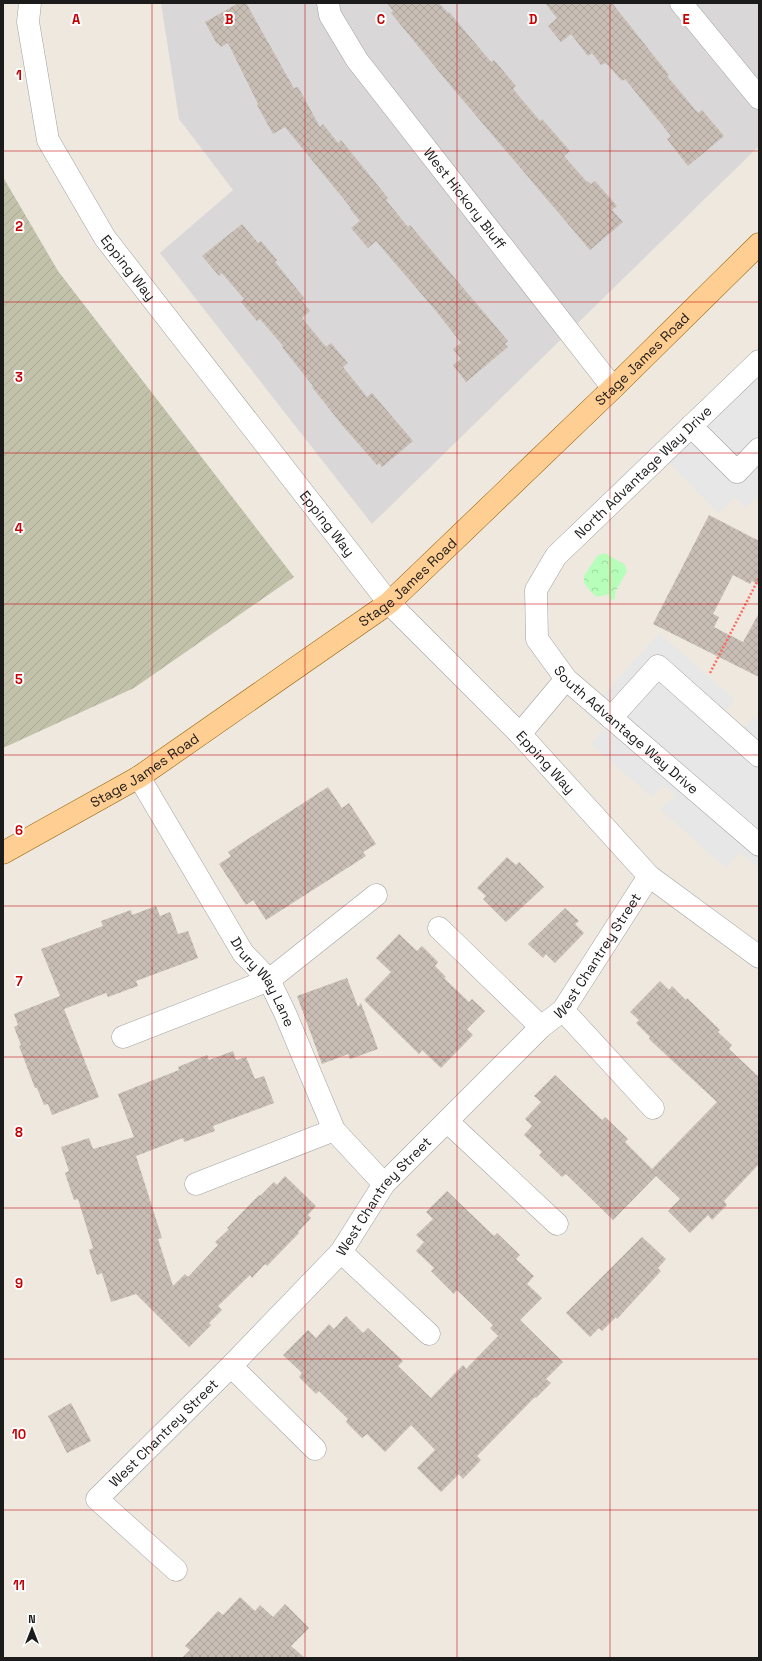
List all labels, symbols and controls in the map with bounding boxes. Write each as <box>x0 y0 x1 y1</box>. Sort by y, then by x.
text: A <box>72 11 81 28</box>
text: B <box>225 11 234 28</box>
text: C <box>377 11 385 28</box>
text: D <box>529 11 538 28</box>
text: E <box>682 11 690 28</box>
text: 1 <box>16 67 22 84</box>
street label: West Hickory Bluff <box>420 144 510 253</box>
text: 2 <box>15 218 23 235</box>
street label: Epping Way <box>97 231 160 305</box>
street label: Stage James Road <box>591 309 693 409</box>
text: 3 <box>15 369 23 386</box>
street label: North Advantage Way Drive <box>571 402 715 542</box>
street label: Epping Way <box>296 487 359 560</box>
text: 4 <box>15 520 23 537</box>
street label: Stage James Road <box>355 534 460 630</box>
street label: South Advantage Way Drive <box>550 662 702 798</box>
text: 5 <box>15 671 23 688</box>
street label: Epping Way <box>512 727 579 798</box>
street label: Stage James Road <box>87 729 202 811</box>
text: 6 <box>15 822 23 839</box>
street label: West Chantrey Street <box>550 889 645 1023</box>
street label: Drury Way Lane <box>227 934 299 1029</box>
text: 7 <box>15 973 23 990</box>
text: 8 <box>15 1124 23 1141</box>
street label: West Chantrey Street <box>332 1133 435 1259</box>
text: 9 <box>15 1275 23 1292</box>
street label: West Chantrey Street <box>105 1375 222 1491</box>
text: 10 <box>12 1426 26 1443</box>
text: 11 <box>13 1577 25 1594</box>
north arrow <box>12 1609 52 1649</box>
text: N <box>28 1612 36 1626</box>

